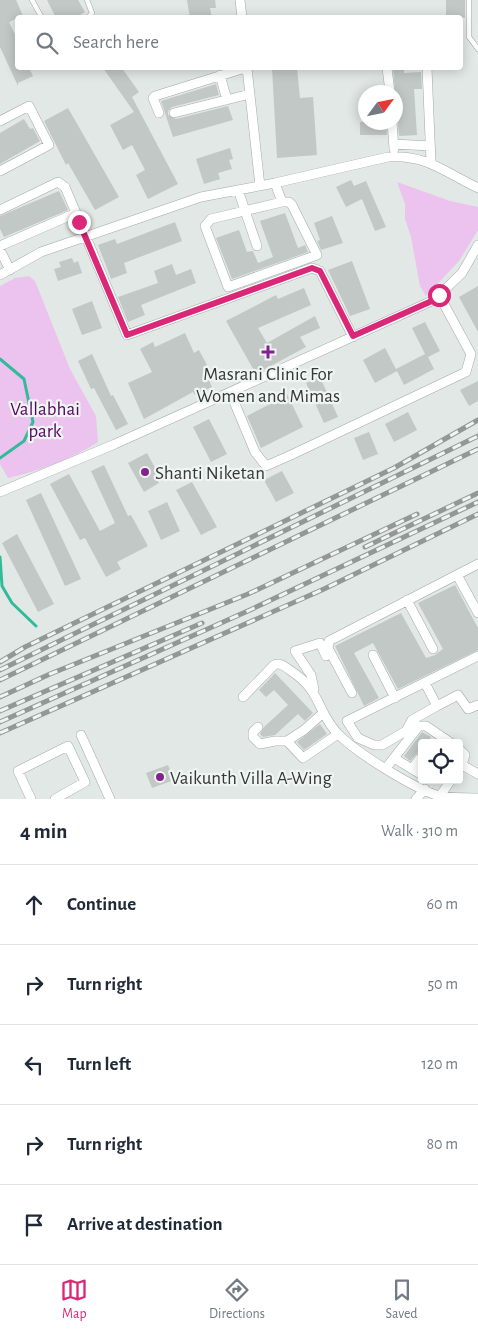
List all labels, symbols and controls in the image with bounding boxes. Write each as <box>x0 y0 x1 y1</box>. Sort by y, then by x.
search box <box>15 15 463 70</box>
icon: search <box>33 29 61 57</box>
text: Search here <box>73 33 159 52</box>
north arrow <box>358 85 403 130</box>
route end <box>68 211 91 234</box>
route start <box>428 284 451 307</box>
marker: Masrani Clinic For Women and Mimas <box>261 345 275 359</box>
place label: Masrani Clinic For Women and Mimas <box>196 365 340 406</box>
park label: Vallabhai park <box>10 400 80 441</box>
place label: Shanti Niketan <box>155 464 265 483</box>
marker: Shanti Niketan <box>139 466 151 478</box>
map controls <box>418 739 463 784</box>
button: locate <box>418 739 463 784</box>
place label: Vaikunth Villa A-Wing <box>170 769 332 788</box>
marker: Vaikunth Villa A-Wing <box>154 771 166 783</box>
text: 4 min <box>20 821 67 842</box>
text: Walk · 310 m <box>381 823 458 839</box>
icon: ahead <box>20 891 48 919</box>
text: Continue <box>67 895 136 914</box>
text: 60 m <box>427 896 458 912</box>
icon: right <box>20 971 48 999</box>
text: Turn right <box>67 975 142 994</box>
text: 50 m <box>427 976 458 992</box>
icon: left <box>20 1051 48 1079</box>
text: Turn left <box>67 1055 131 1074</box>
text: 120 m <box>421 1056 458 1072</box>
icon: right <box>20 1131 48 1159</box>
text: Turn right <box>67 1135 142 1154</box>
text: 80 m <box>427 1136 458 1152</box>
icon: arrive <box>20 1211 48 1239</box>
text: Arrive at destination <box>67 1215 223 1234</box>
tab: Map <box>60 1276 88 1323</box>
tab: Directions <box>209 1276 265 1323</box>
tab: Saved <box>386 1276 418 1323</box>

